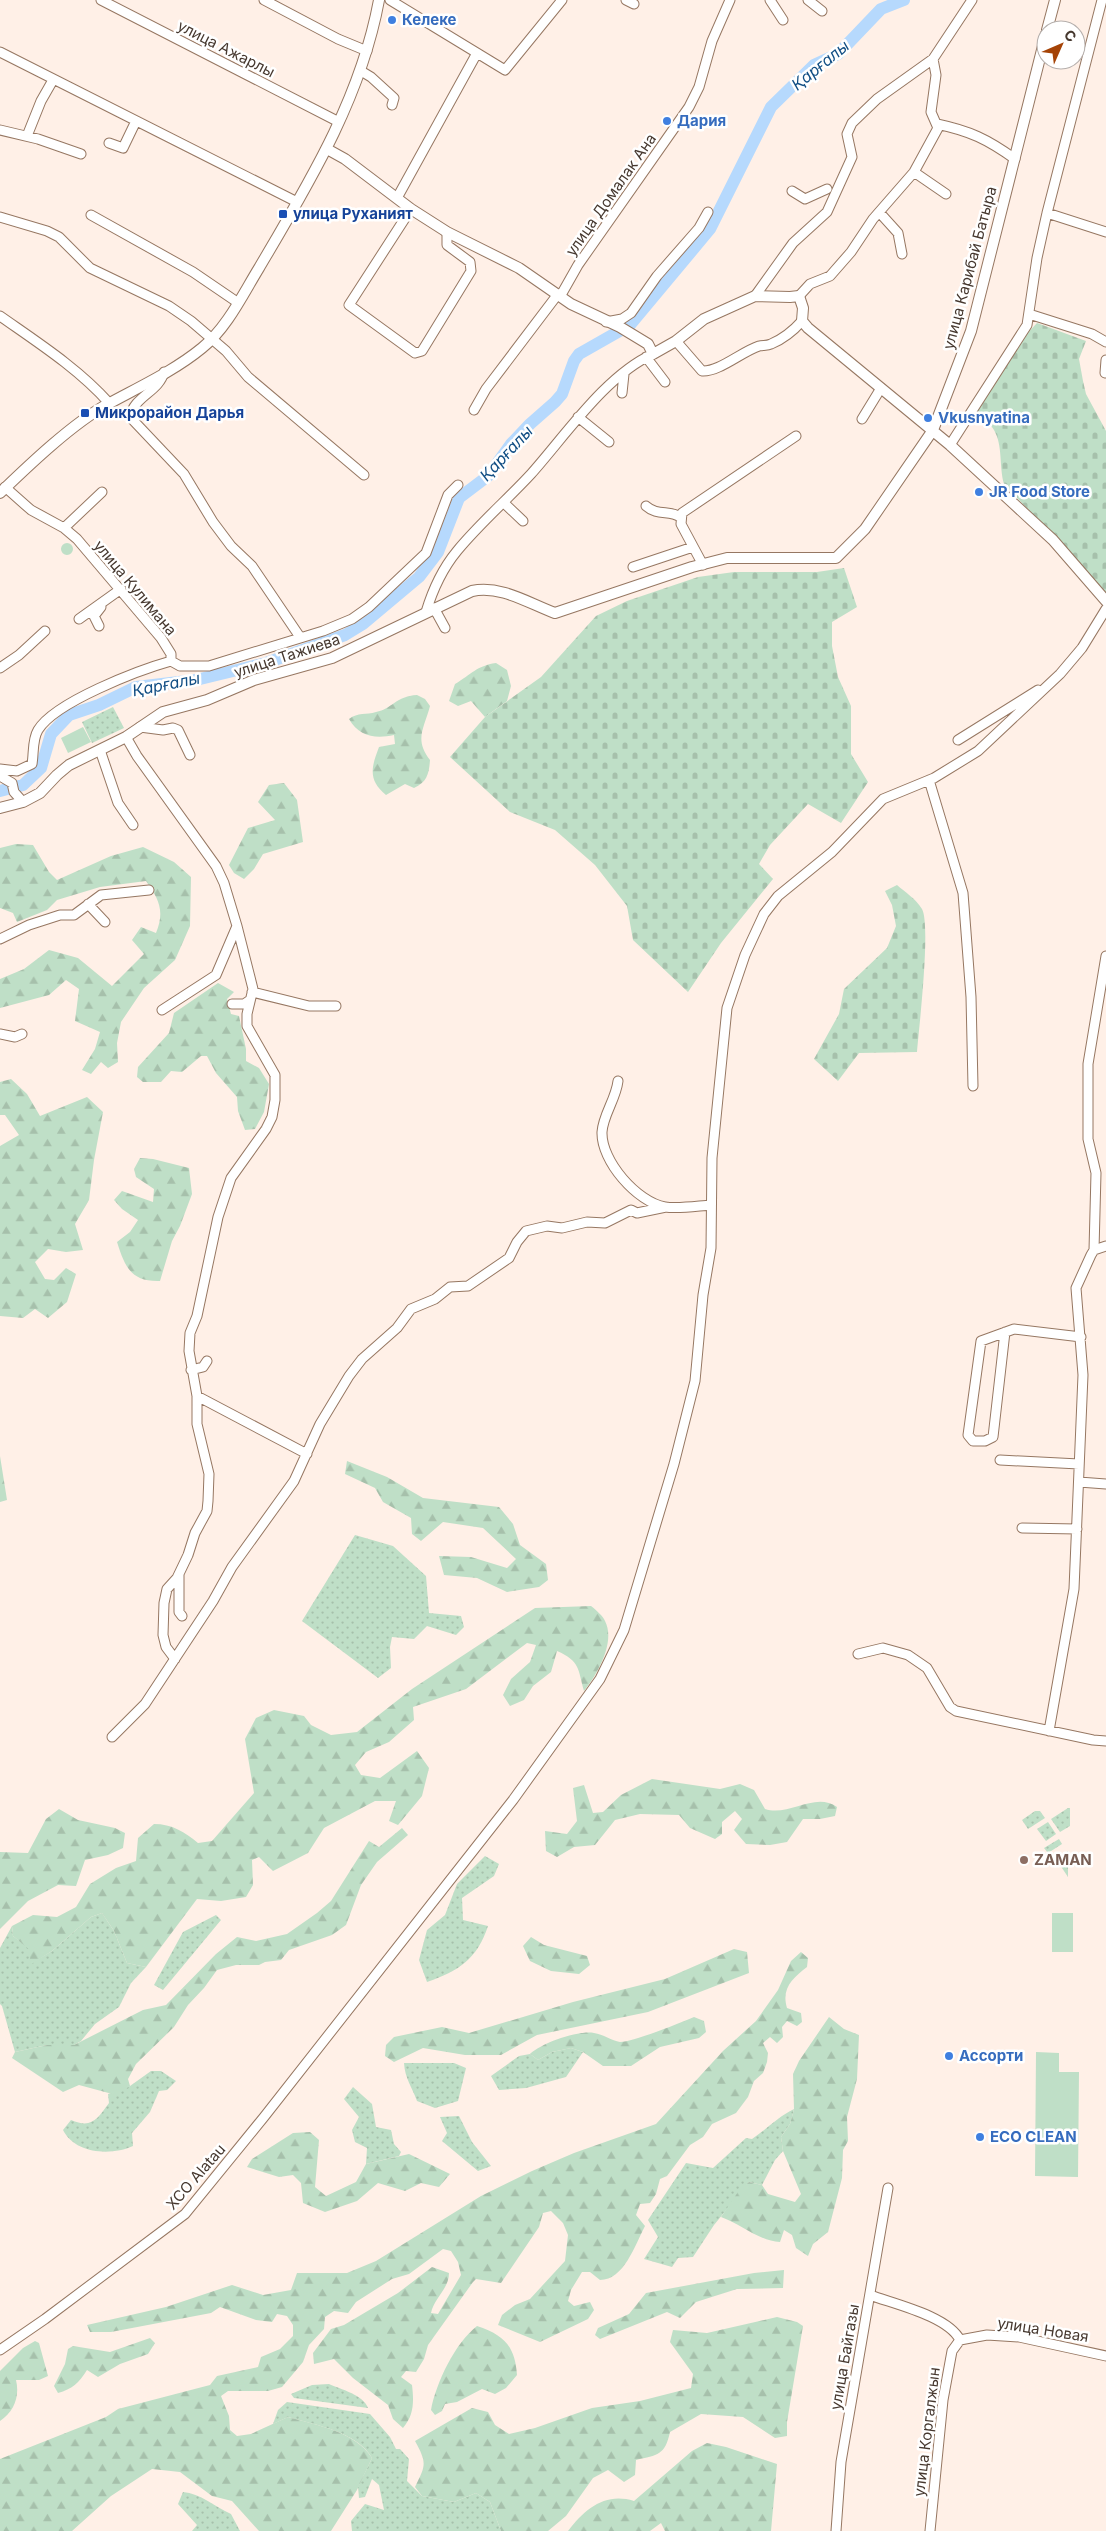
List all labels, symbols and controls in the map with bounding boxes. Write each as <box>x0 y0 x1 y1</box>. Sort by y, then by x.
place label: Келеке <box>402 10 457 29</box>
marker: Келеке <box>386 14 398 26</box>
street label: улица Ажарлы <box>174 16 278 81</box>
north arrow <box>1036 20 1086 70</box>
text: С <box>1061 26 1080 45</box>
water label: Қарғалы <box>787 36 853 94</box>
place label: Дария <box>677 111 726 130</box>
marker: Дария <box>661 115 673 127</box>
street label: улица Домалак Ана <box>561 130 660 260</box>
street label: улица Карибай Батыра <box>939 184 1000 351</box>
place label: улица Руханият <box>293 204 413 223</box>
marker: улица Руханият <box>277 208 289 220</box>
place label: Микрорайон Дарья <box>95 403 244 422</box>
marker: Микрорайон Дарья <box>79 407 91 419</box>
place label: Vkusnyatina <box>938 408 1030 427</box>
marker: Vkusnyatina <box>922 412 934 424</box>
water label: Қарғалы <box>475 421 537 485</box>
place label: JR Food Store <box>989 482 1090 501</box>
marker: JR Food Store <box>973 486 985 498</box>
street label: улица Кулимана <box>90 536 181 639</box>
street label: улица Тажиева <box>231 629 342 682</box>
water label: Қарғалы <box>130 668 202 700</box>
place label: ZAMAN <box>1034 1850 1092 1869</box>
marker: ZAMAN <box>1018 1854 1030 1866</box>
place label: Ассорти <box>959 2046 1023 2065</box>
marker: Ассорти <box>943 2050 955 2062</box>
place label: ECO CLEAN <box>990 2127 1077 2146</box>
marker: ECO CLEAN <box>974 2131 986 2143</box>
street label: XCO Alatau <box>162 2140 229 2213</box>
street label: улица Байгазы <box>826 2302 863 2411</box>
street label: улица Новая <box>996 2313 1090 2346</box>
street label: улица Коргалжын <box>909 2366 944 2498</box>

